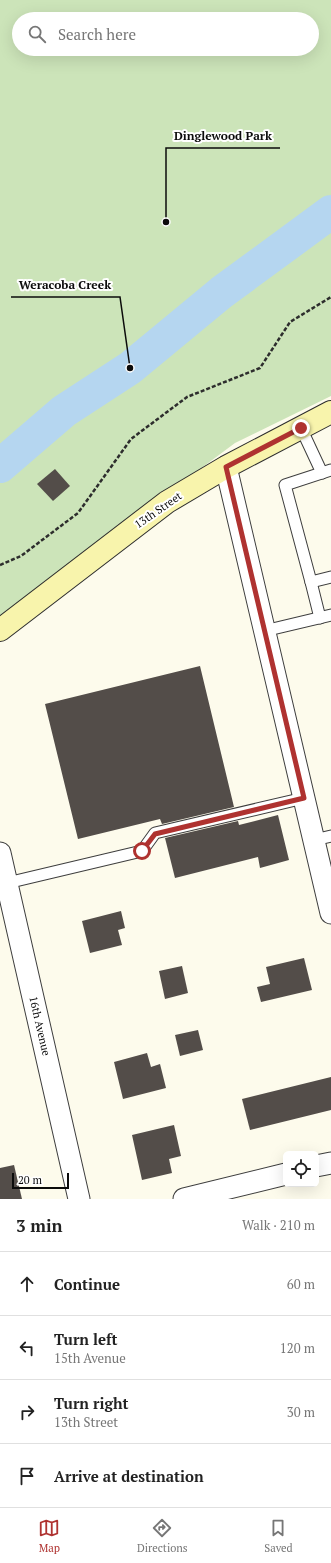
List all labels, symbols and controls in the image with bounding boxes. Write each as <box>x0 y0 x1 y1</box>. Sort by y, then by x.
search box <box>12 12 319 56</box>
icon: search <box>26 23 48 45</box>
text: Search here <box>58 24 136 44</box>
callout: Dinglewood Park <box>166 124 280 148</box>
text: Dinglewood Park <box>174 128 272 143</box>
callout: Weracoba Creek <box>11 273 120 297</box>
text: Weracoba Creek <box>19 277 111 292</box>
route end <box>292 419 310 437</box>
street label: 13th Street <box>132 489 184 531</box>
route start <box>133 842 151 860</box>
street label: 16th Avenue <box>26 995 54 1058</box>
map controls <box>283 1151 319 1187</box>
button: locate <box>283 1151 319 1187</box>
scale bar <box>12 1171 69 1190</box>
text: 20 m <box>18 1173 42 1187</box>
text: 3 min <box>16 1214 63 1237</box>
text: Walk · 210 m <box>242 1216 315 1234</box>
icon: ahead <box>16 1273 38 1295</box>
text: Continue <box>54 1274 120 1294</box>
text: 60 m <box>287 1275 315 1293</box>
text: Turn left <box>54 1329 118 1349</box>
icon: left <box>16 1337 38 1359</box>
text: 120 m <box>280 1339 315 1357</box>
text: 15th Avenue <box>54 1349 126 1367</box>
text: Turn right <box>54 1393 129 1413</box>
icon: right <box>16 1401 38 1423</box>
text: 30 m <box>287 1403 315 1421</box>
text: 13th Street <box>54 1413 118 1431</box>
icon: arrive <box>16 1465 38 1487</box>
text: Arrive at destination <box>54 1466 204 1486</box>
tab: Map <box>38 1517 60 1555</box>
tab: Directions <box>137 1517 188 1555</box>
tab: Saved <box>264 1517 293 1555</box>

